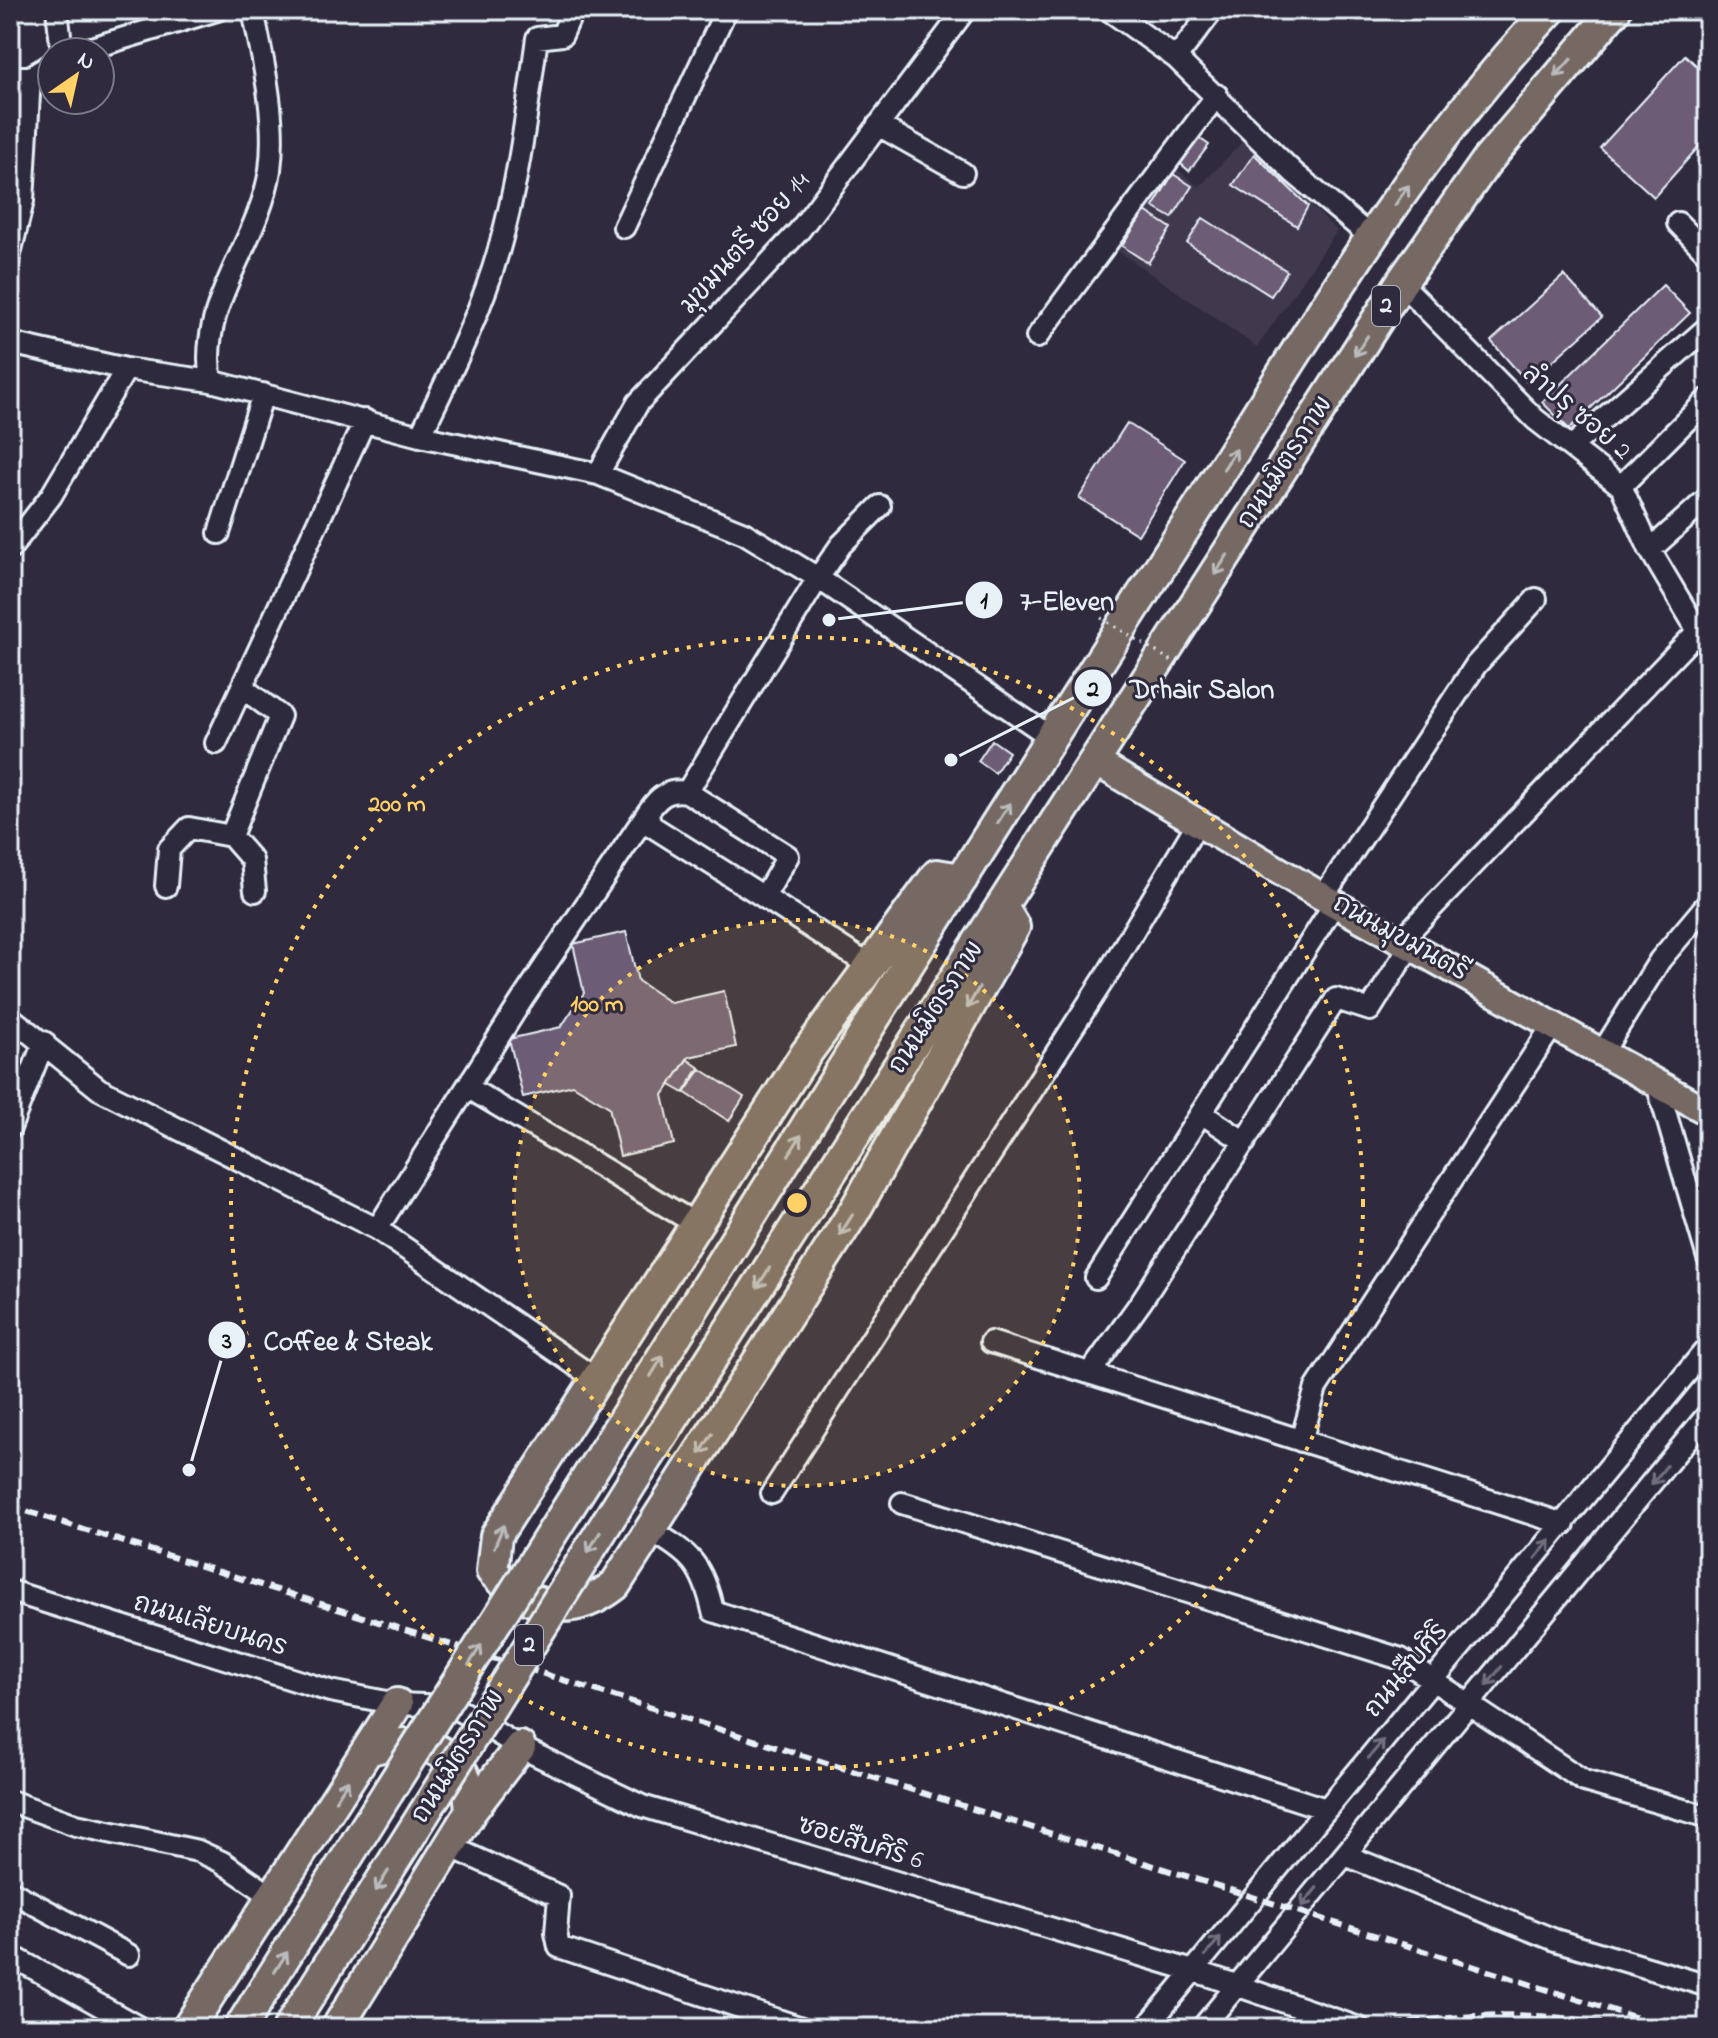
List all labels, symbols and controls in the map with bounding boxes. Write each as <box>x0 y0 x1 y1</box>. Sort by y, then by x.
north arrow <box>36 36 116 116</box>
text: N <box>70 44 101 79</box>
one-way arrow <box>1553 58 1572 78</box>
street label: มุขมนตรี ซอย 14 <box>672 164 820 323</box>
one-way arrow <box>1394 184 1410 206</box>
road number: 2 <box>1372 286 1400 326</box>
one-way arrow <box>1352 334 1368 357</box>
street label: ลำปรุ ซอย 2 <box>1513 356 1639 470</box>
street label: ถนนมิตรภาพ <box>1229 389 1343 537</box>
one-way arrow <box>1222 448 1238 471</box>
one-way arrow <box>1213 553 1229 576</box>
callout: 7-Eleven <box>964 574 1130 626</box>
text: 7-Eleven <box>1020 583 1114 624</box>
text: 1 <box>980 585 988 620</box>
callout: Drhair Salon <box>1073 662 1290 714</box>
text: Drhair Salon <box>1128 671 1274 712</box>
text: 2 <box>1086 673 1099 708</box>
text: 200 m <box>367 788 426 823</box>
one-way arrow <box>996 802 1012 825</box>
street label: ถนนมุขมนตรี <box>1325 886 1475 992</box>
street label: ถนนมิตรภาพ <box>880 934 994 1082</box>
one-way arrow <box>965 986 981 1009</box>
text: 100 m <box>571 988 624 1023</box>
one-way arrow <box>788 1134 804 1157</box>
centre of rings <box>783 1189 811 1217</box>
one-way arrow <box>837 1213 853 1236</box>
one-way arrow <box>755 1267 771 1289</box>
callout: Coffee & Steak <box>207 1314 448 1366</box>
text: Coffee & Steak <box>263 1323 433 1364</box>
text: 3 <box>221 1325 232 1360</box>
one-way arrow <box>650 1355 666 1378</box>
one-way arrow <box>698 1432 714 1455</box>
one-way arrow <box>1650 1464 1667 1485</box>
one-way arrow <box>492 1525 507 1549</box>
one-way arrow <box>586 1530 602 1553</box>
one-way arrow <box>1534 1539 1552 1560</box>
street label: ถนนเลียบนคร <box>128 1585 292 1667</box>
street label: ถนนสืบศิริ <box>1356 1615 1458 1727</box>
road number: 2 <box>515 1625 543 1665</box>
one-way arrow <box>467 1645 484 1667</box>
one-way arrow <box>1485 1665 1503 1686</box>
street label: ถนนมิตรภาพ <box>403 1683 515 1831</box>
one-way arrow <box>1367 1739 1385 1760</box>
one-way arrow <box>333 1780 350 1802</box>
street label: ซอยสืบศิริ 6 <box>792 1807 928 1881</box>
one-way arrow <box>373 1869 390 1891</box>
one-way arrow <box>1300 1886 1318 1906</box>
one-way arrow <box>1204 1936 1222 1957</box>
one-way arrow <box>274 1951 290 1974</box>

